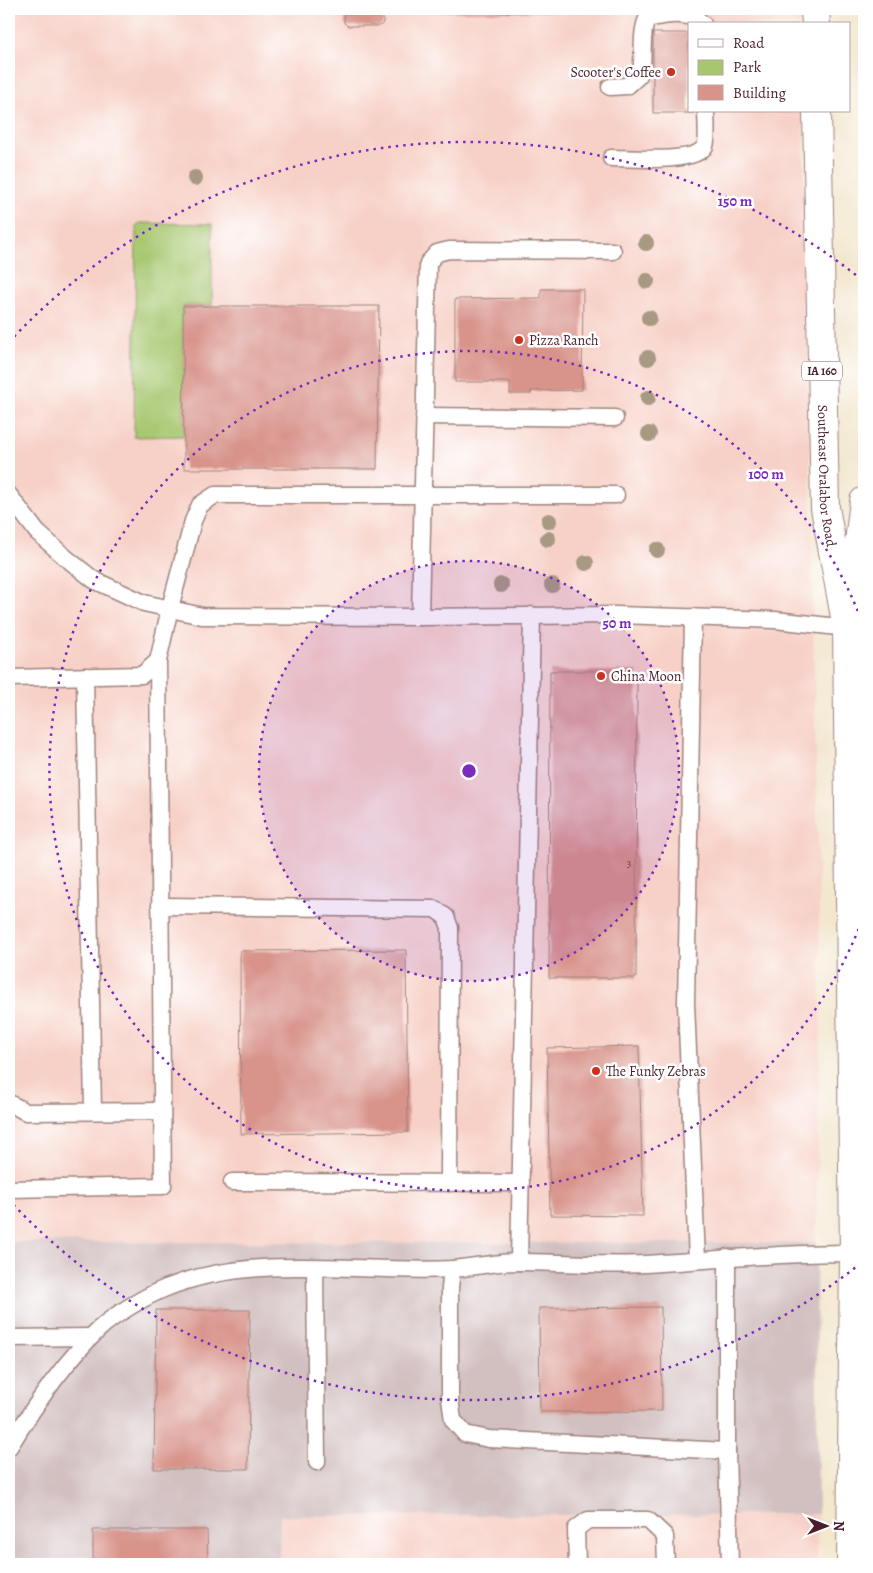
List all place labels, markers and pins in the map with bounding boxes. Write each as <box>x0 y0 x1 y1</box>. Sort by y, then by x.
place label: Scooter's Coffee <box>571 63 661 82</box>
marker: Scooter's Coffee <box>665 66 677 78</box>
place label: Pizza Ranch <box>529 331 599 350</box>
marker: Pizza Ranch <box>513 334 525 346</box>
place label: China Moon <box>611 667 682 686</box>
marker: China Moon <box>595 670 607 682</box>
centre of rings <box>460 762 478 780</box>
place label: The Funky Zebras <box>606 1062 706 1081</box>
marker: The Funky Zebras <box>590 1065 602 1077</box>

